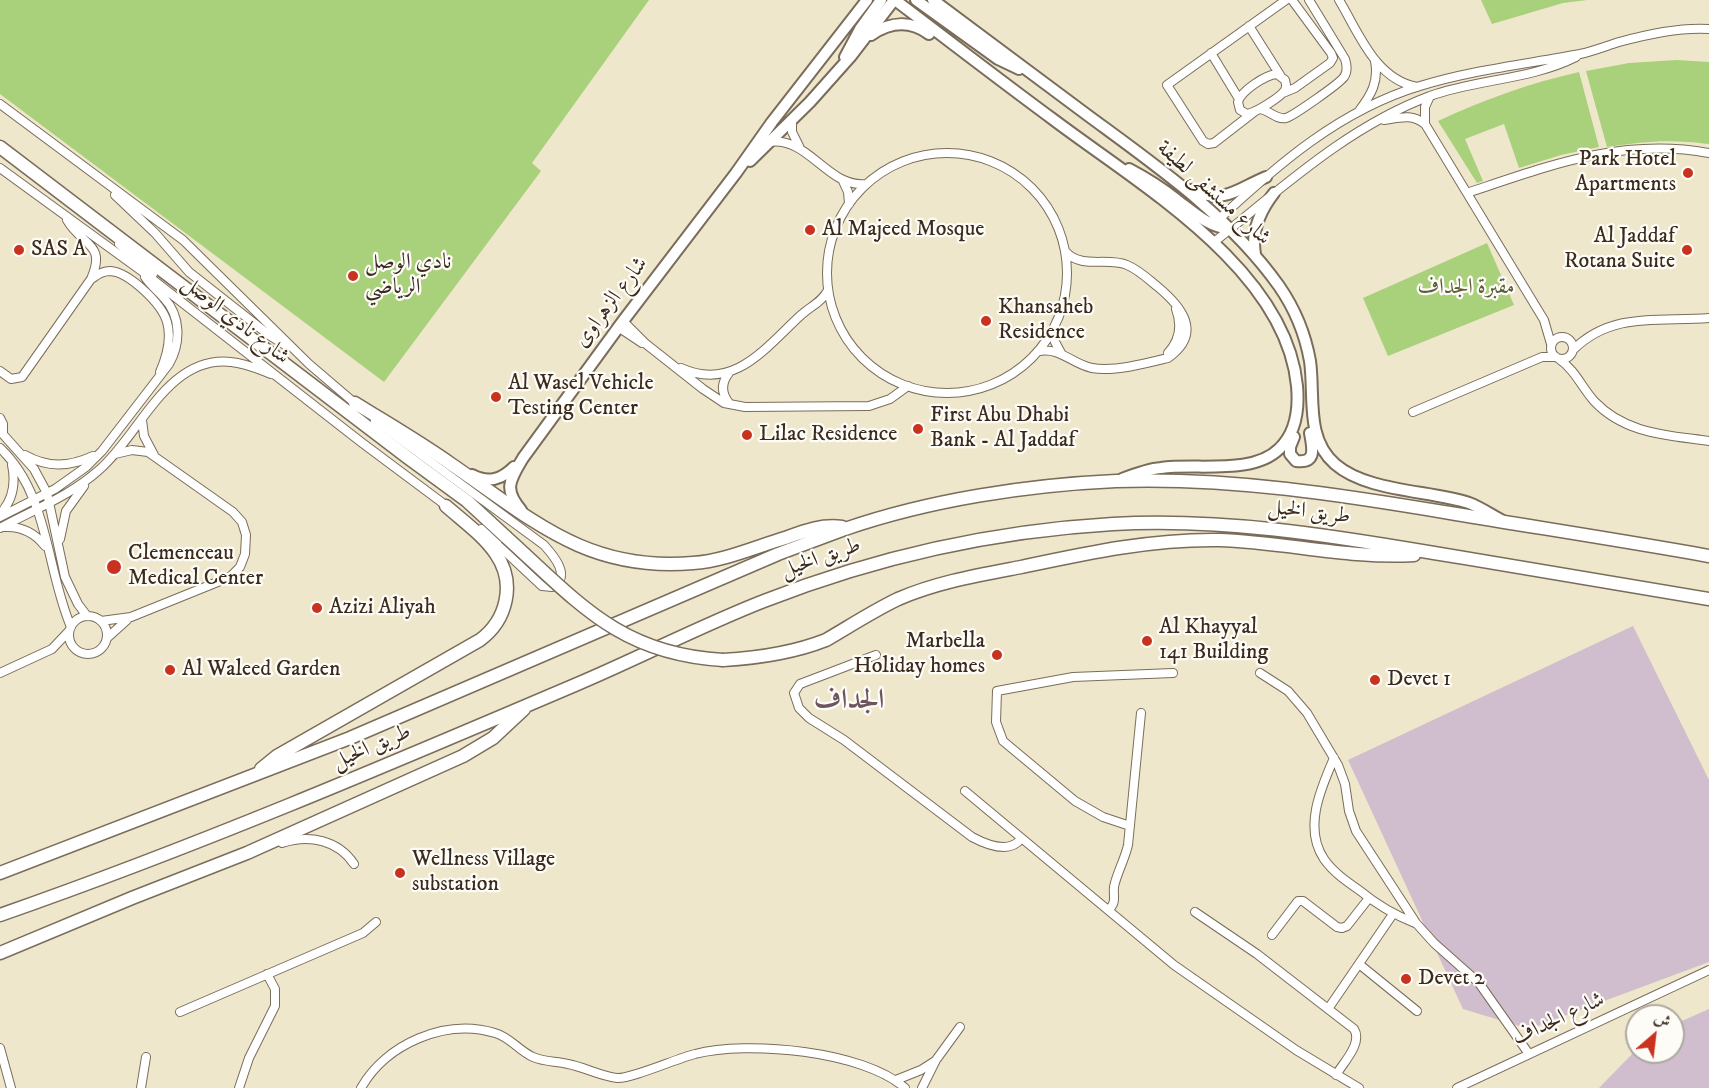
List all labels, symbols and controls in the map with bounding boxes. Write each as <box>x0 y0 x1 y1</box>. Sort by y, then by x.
street label: شارع مستشفى لطيفة <box>1151 136 1275 252</box>
place label: Park Hotel Apartments <box>1575 147 1676 198</box>
marker: Park Hotel Apartments <box>1681 166 1695 180</box>
place label: Al Majeed Mosque <box>822 217 984 243</box>
marker: Al Majeed Mosque <box>803 223 817 237</box>
place label: Al Jaddaf Rotana Suite <box>1564 224 1675 276</box>
place label: SAS A <box>31 237 87 263</box>
marker: SAS A <box>12 243 26 257</box>
marker: Al Jaddaf Rotana Suite <box>1680 243 1694 257</box>
place label: نادي الوصل الرياضي <box>365 250 451 302</box>
street label: شارع الزهراوى <box>569 252 655 354</box>
marker: نادي الوصل الرياضي <box>346 269 360 283</box>
street label: شارع نادي الوصل <box>176 271 294 371</box>
park label: مقبرة الجداف <box>1417 275 1515 301</box>
place label: Khansaheb Residence <box>998 295 1093 346</box>
marker: Khansaheb Residence <box>979 314 993 328</box>
place label: Al Wasel Vehicle Testing Center <box>508 371 653 422</box>
marker: Al Wasel Vehicle Testing Center <box>489 390 503 404</box>
place label: First Abu Dhabi Bank - Al Jaddaf <box>930 403 1075 454</box>
place label: Lilac Residence <box>759 422 897 448</box>
marker: First Abu Dhabi Bank - Al Jaddaf <box>911 422 925 436</box>
marker: Lilac Residence <box>740 428 754 442</box>
street label: طريق الخيل <box>1266 495 1352 531</box>
street label: طريق الخيل <box>777 533 865 585</box>
place label: Clemenceau Medical Center <box>128 541 263 592</box>
marker: Clemenceau Medical Center <box>105 558 123 576</box>
place label: Azizi Aliyah <box>329 595 436 621</box>
marker: Azizi Aliyah <box>310 601 324 615</box>
place label: Al Khayyal 141 Building <box>1159 615 1268 666</box>
place label: Marbella Holiday homes <box>854 629 985 680</box>
marker: Al Khayyal 141 Building <box>1140 634 1154 648</box>
marker: Marbella Holiday homes <box>990 648 1004 662</box>
place label: Al Waleed Garden <box>182 657 340 683</box>
marker: Al Waleed Garden <box>163 663 177 677</box>
place label: Devet 1 <box>1387 667 1451 693</box>
marker: Devet 1 <box>1368 673 1382 687</box>
district label: الجداف <box>814 685 884 719</box>
street label: طريق الخيل <box>329 720 415 776</box>
place label: Wellness Village substation <box>412 847 555 898</box>
marker: Wellness Village substation <box>393 866 407 880</box>
place label: Devet 2 <box>1418 966 1485 992</box>
marker: Devet 2 <box>1399 972 1413 986</box>
street label: شارع الجداف <box>1509 987 1609 1053</box>
north arrow <box>1625 1004 1685 1064</box>
text: ش <box>1651 1007 1674 1032</box>

